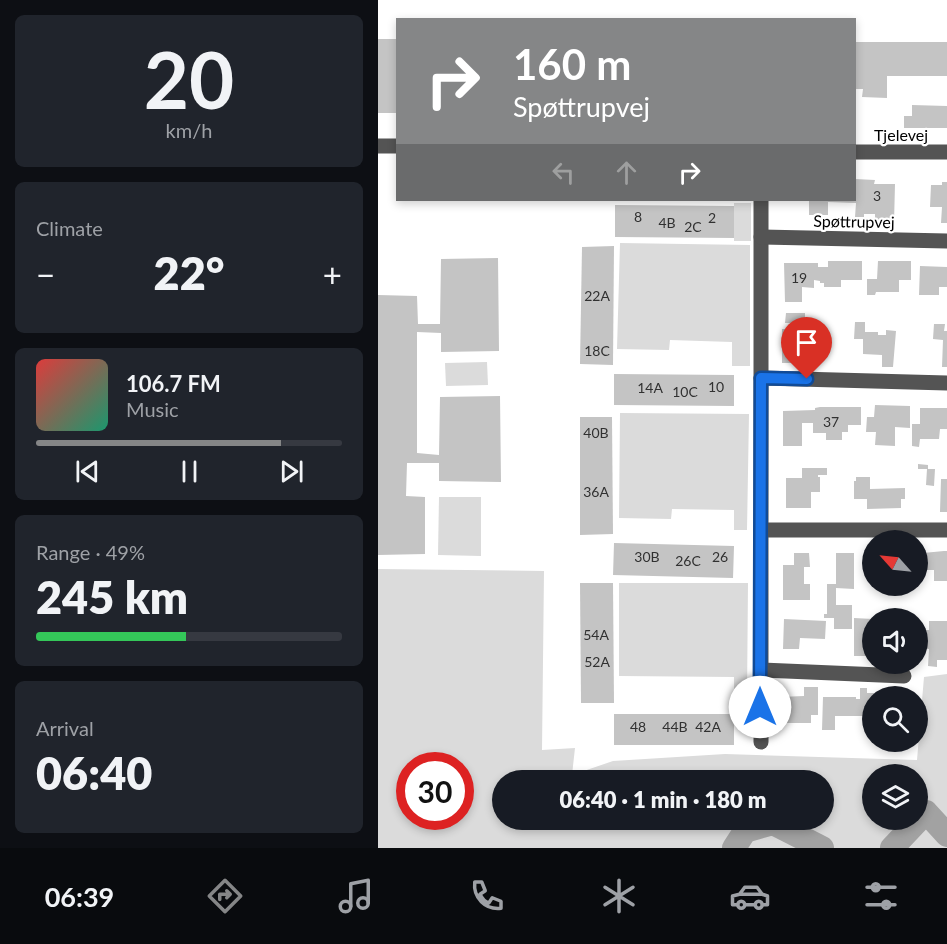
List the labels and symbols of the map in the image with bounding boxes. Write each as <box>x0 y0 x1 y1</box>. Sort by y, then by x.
street label: Tjelevej <box>874 125 928 144</box>
house number: 3 <box>873 187 881 204</box>
house number: 8 <box>634 208 642 225</box>
house number: 2 <box>708 209 716 226</box>
street label: Spøttrupvej <box>813 211 895 231</box>
house number: 4B <box>658 214 676 231</box>
house number: 2C <box>684 218 702 235</box>
house number: 19 <box>791 269 807 286</box>
house number: 22A <box>584 287 610 304</box>
pin <box>781 317 832 379</box>
house number: 18C <box>584 342 610 359</box>
house number: 10 <box>708 378 724 395</box>
house number: 14A <box>637 379 663 396</box>
house number: 10C <box>672 383 698 400</box>
house number: 37 <box>823 413 839 430</box>
house number: 40B <box>583 424 609 441</box>
house number: 36A <box>583 483 609 500</box>
north arrow <box>862 530 928 596</box>
house number: 30B <box>634 548 660 565</box>
house number: 26 <box>712 548 728 565</box>
house number: 26C <box>675 552 701 569</box>
house number: 54A <box>583 626 609 643</box>
house number: 52A <box>584 653 610 670</box>
position arrow <box>728 675 792 739</box>
house number: 48 <box>630 718 646 735</box>
house number: 44B <box>662 718 688 735</box>
house number: 42A <box>695 718 721 735</box>
speed limit sign: 30 <box>396 752 474 830</box>

